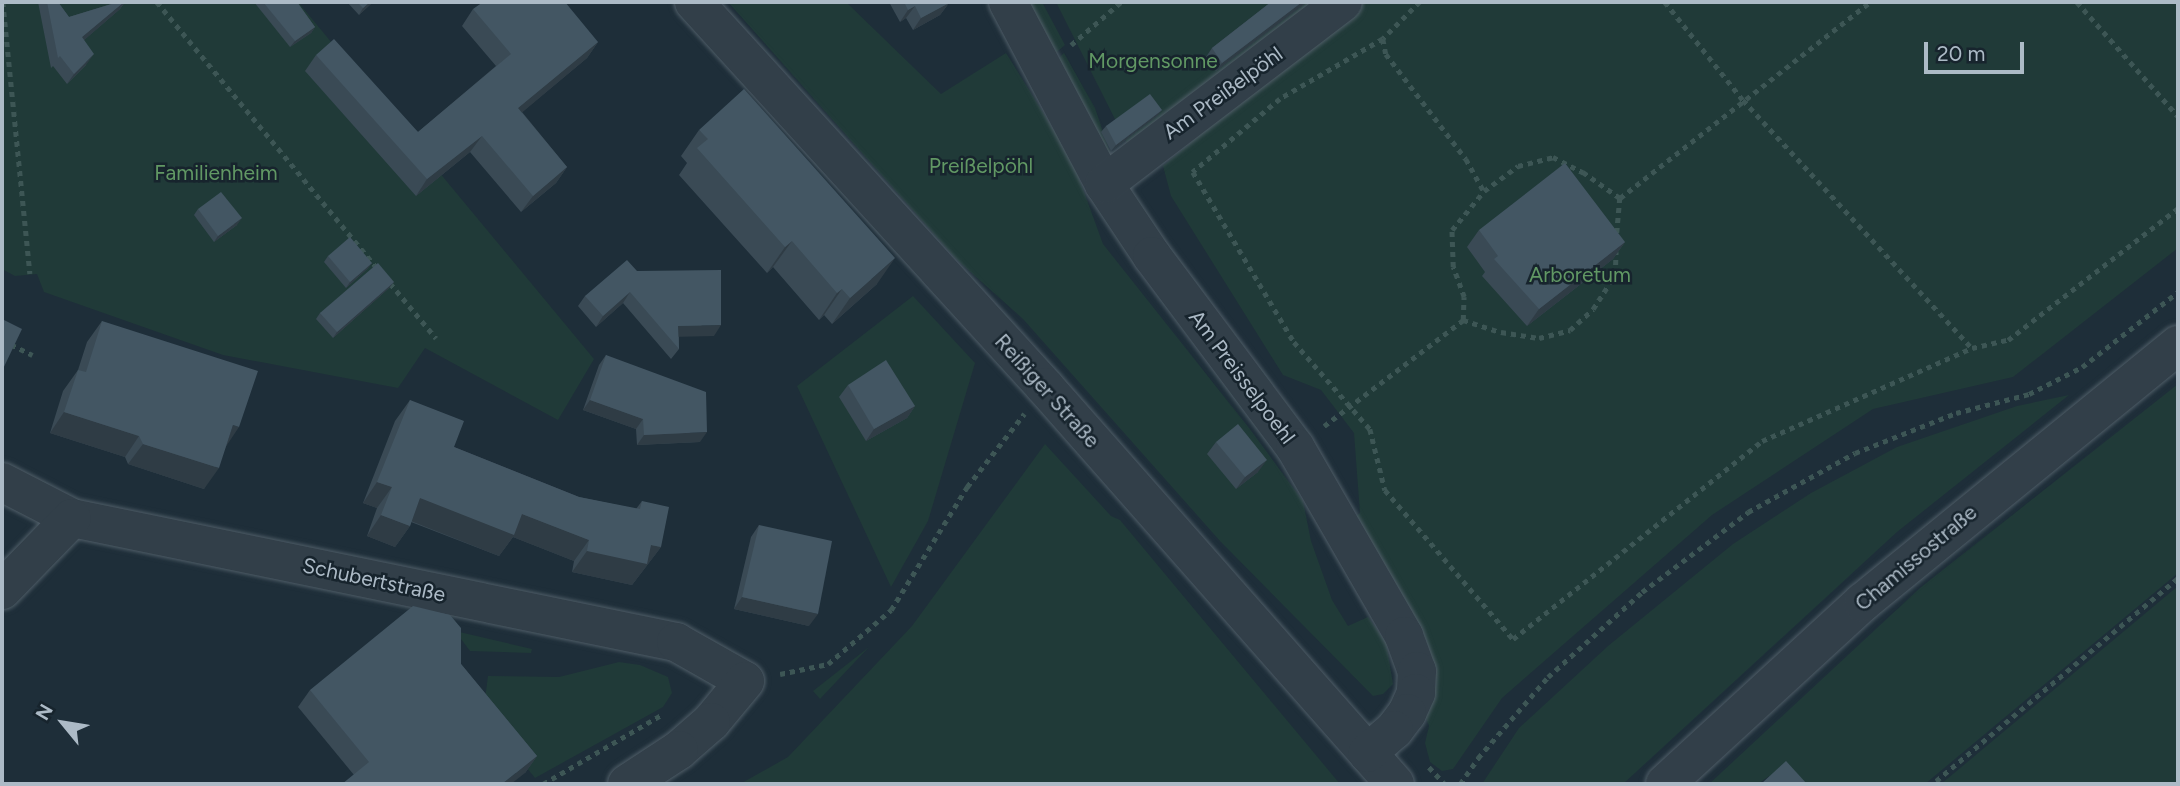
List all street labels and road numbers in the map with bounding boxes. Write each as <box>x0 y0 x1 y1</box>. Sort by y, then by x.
street label: Am Preißelpöhl <box>1158 41 1288 145</box>
street label: Am Preisselpoehl <box>1184 305 1300 449</box>
street label: Reißiger Straße <box>989 329 1105 453</box>
street label: Chamissostraße <box>1850 500 1982 616</box>
street label: Schubertstraße <box>300 553 448 607</box>

